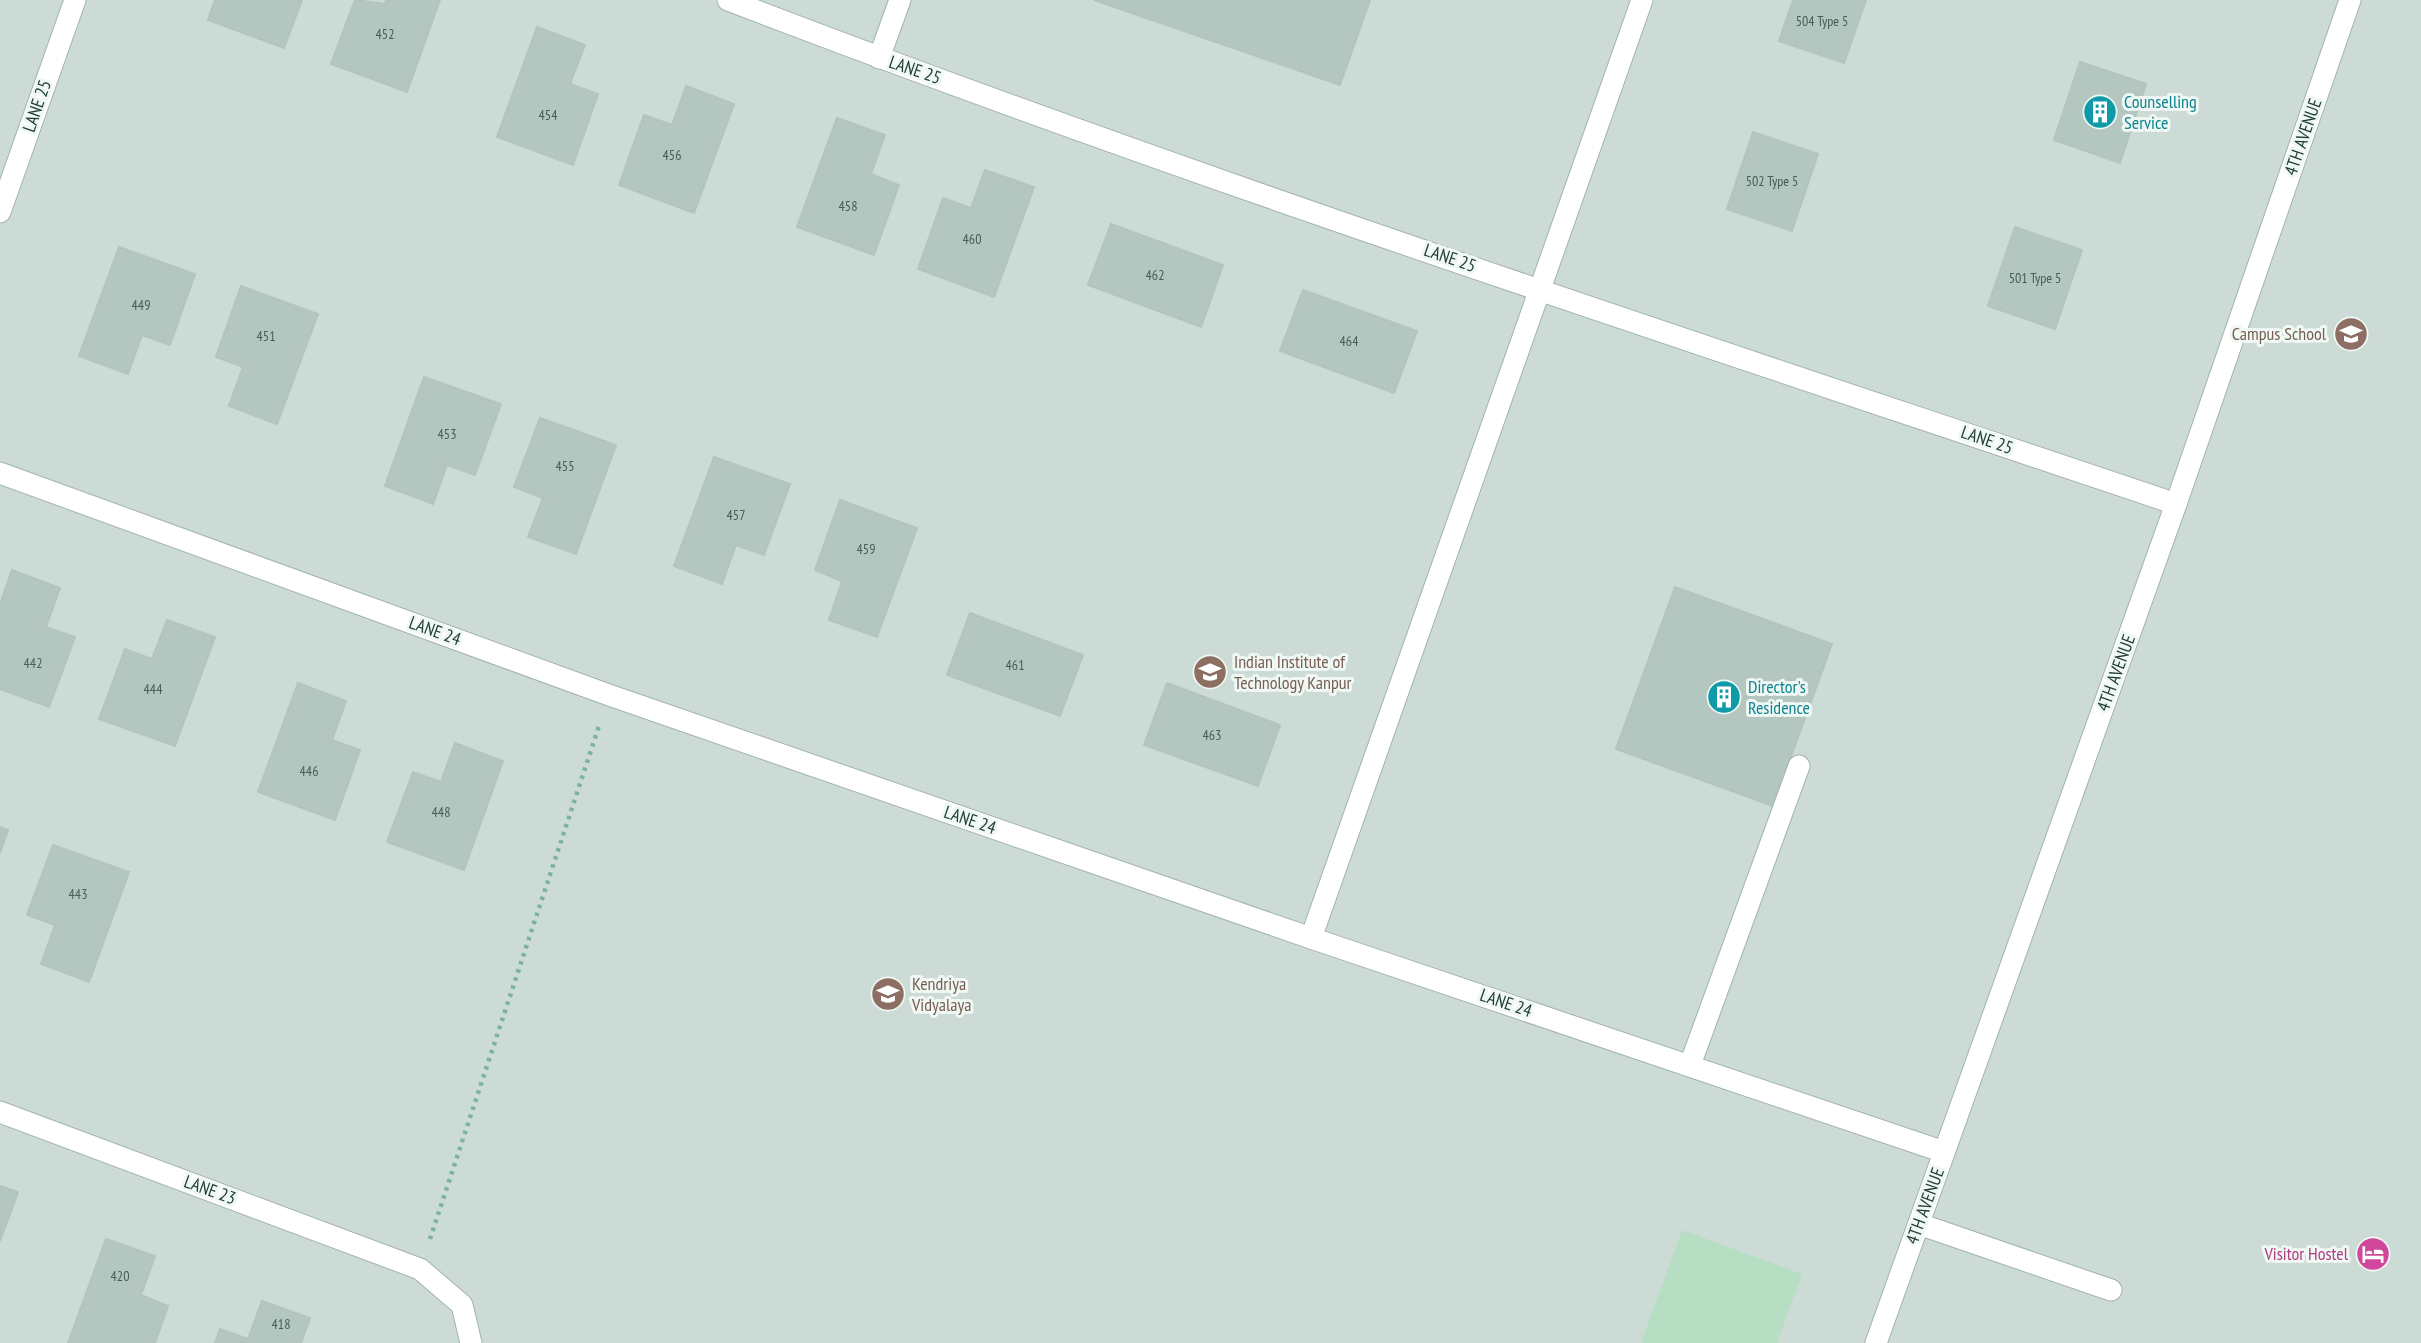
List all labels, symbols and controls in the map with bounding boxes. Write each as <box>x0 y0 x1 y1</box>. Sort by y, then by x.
house number: 504 Type 5 <box>1796 12 1848 30</box>
house number: 452 <box>376 25 394 43</box>
street label: LANE 25 <box>886 50 944 89</box>
street label: LANE 25 <box>17 77 56 135</box>
place label: Counselling Service <box>2124 90 2197 134</box>
building icon: Counselling Service <box>2081 93 2119 131</box>
street label: 4TH AVENUE <box>2279 95 2326 178</box>
house number: 454 <box>539 106 558 124</box>
house number: 456 <box>663 146 681 164</box>
house number: 502 Type 5 <box>1746 172 1798 190</box>
house number: 458 <box>839 197 857 215</box>
house number: 460 <box>963 230 981 248</box>
street label: LANE 25 <box>1421 238 1479 277</box>
house number: 462 <box>1146 266 1164 284</box>
house number: 501 Type 5 <box>2009 269 2061 287</box>
house number: 449 <box>132 296 150 314</box>
school or university icon: Campus School <box>2332 315 2370 353</box>
place label: Campus School <box>2232 322 2327 345</box>
house number: 451 <box>257 327 275 345</box>
house number: 464 <box>1340 332 1359 350</box>
street label: LANE 25 <box>1958 420 2016 459</box>
house number: 453 <box>438 425 456 443</box>
house number: 455 <box>556 457 574 475</box>
house number: 457 <box>727 506 745 524</box>
house number: 459 <box>857 540 875 558</box>
street label: LANE 24 <box>406 611 464 650</box>
street label: 4TH AVENUE <box>2091 631 2140 714</box>
place label: Indian Institute of Technology Kanpur <box>1234 650 1352 694</box>
school or university icon: Indian Institute of Technology Kanpur <box>1191 653 1229 691</box>
house number: 442 <box>24 654 42 672</box>
house number: 461 <box>1006 656 1024 674</box>
place label: Director's Residence <box>1748 675 1810 719</box>
building icon: Director's Residence <box>1705 678 1743 716</box>
house number: 444 <box>144 680 163 698</box>
house number: 463 <box>1203 726 1221 744</box>
house number: 446 <box>300 762 318 780</box>
street label: LANE 24 <box>941 800 999 839</box>
house number: 448 <box>432 803 450 821</box>
house number: 443 <box>69 885 87 903</box>
place label: Kendriya Vidyalaya <box>911 972 971 1016</box>
school or university icon: Kendriya Vidyalaya <box>869 975 907 1013</box>
street label: LANE 24 <box>1477 983 1535 1022</box>
street label: 4TH AVENUE <box>1900 1164 1949 1247</box>
street label: LANE 23 <box>181 1170 239 1209</box>
hotel icon: Visitor Hostel <box>2354 1235 2392 1273</box>
place label: Visitor Hostel <box>2263 1242 2349 1265</box>
house number: 420 <box>111 1267 129 1285</box>
house number: 418 <box>272 1315 290 1333</box>

